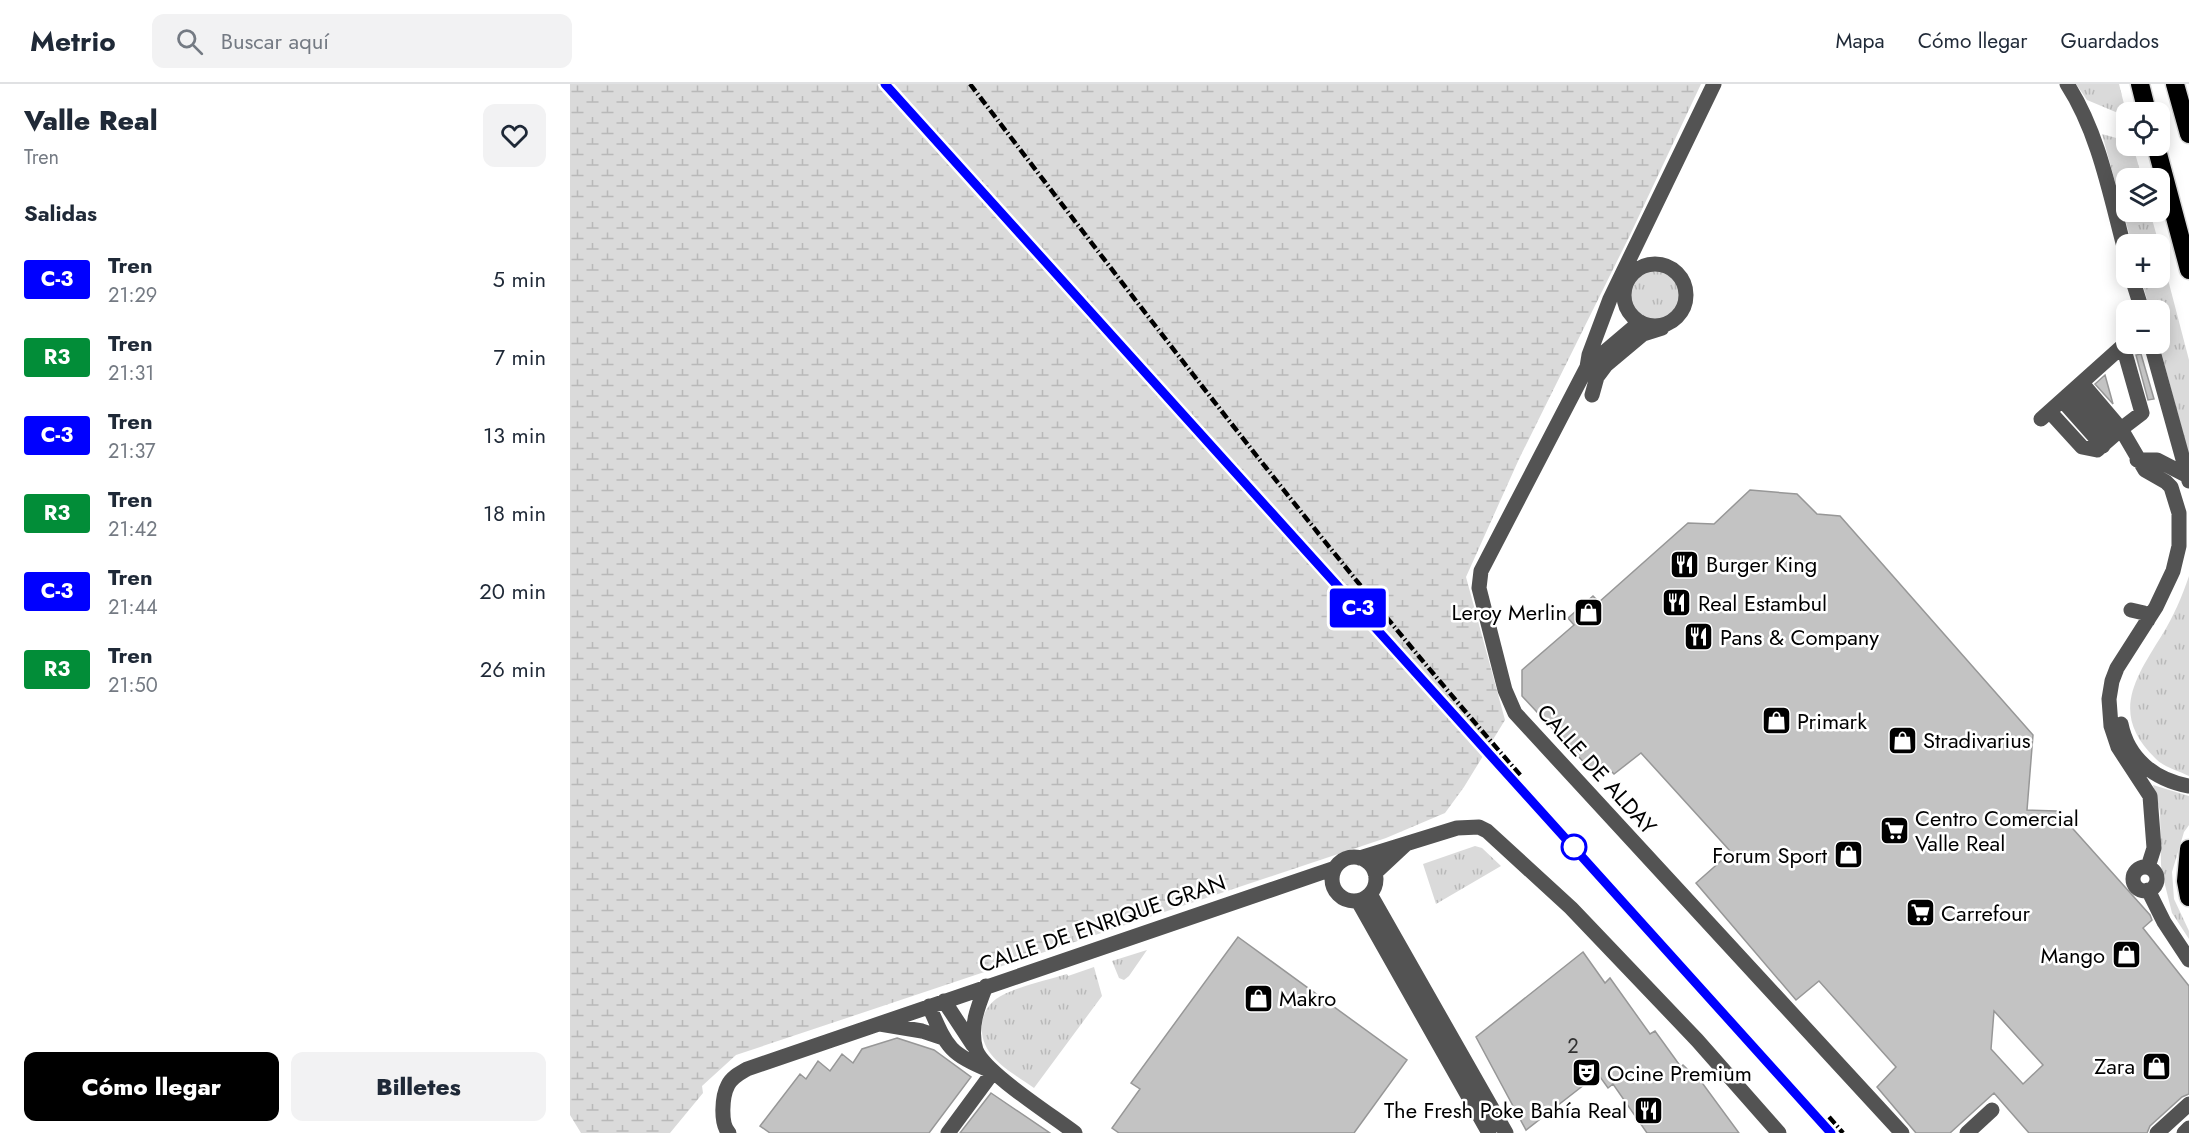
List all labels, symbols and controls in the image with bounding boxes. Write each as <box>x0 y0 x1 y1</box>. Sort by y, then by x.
search box <box>152 14 572 68</box>
text: Metrio <box>30 21 116 62</box>
icon: search <box>173 25 206 58</box>
text: Buscar aquí <box>221 25 329 57</box>
text: Mapa <box>1835 26 1885 56</box>
text: Cómo llegar <box>1918 26 2027 56</box>
text: Guardados <box>2060 26 2159 56</box>
text: Valle Real <box>24 100 158 141</box>
map controls <box>2116 102 2170 354</box>
button: locate <box>2116 102 2170 156</box>
button: heart <box>483 104 546 167</box>
text: Tren <box>24 143 59 172</box>
button: layers <box>2116 168 2170 222</box>
text: Salidas <box>24 197 97 229</box>
button: + <box>2116 234 2170 288</box>
text: Tren <box>108 249 153 281</box>
text: 5 min <box>493 263 546 295</box>
text: C-3 <box>41 264 73 294</box>
text: 21:29 <box>108 281 157 310</box>
button: − <box>2116 300 2170 354</box>
text: Tren <box>108 327 153 359</box>
text: 7 min <box>493 341 546 373</box>
text: R3 <box>44 342 70 372</box>
text: 21:31 <box>108 359 154 388</box>
text: Tren <box>108 405 153 437</box>
text: 13 min <box>483 419 546 451</box>
text: C-3 <box>41 420 73 450</box>
text: 21:37 <box>108 437 156 466</box>
text: Tren <box>108 483 153 515</box>
text: 18 min <box>483 497 546 529</box>
text: R3 <box>44 498 70 528</box>
text: 21:42 <box>108 515 157 544</box>
restaurant icon: Burger King <box>1669 548 1701 580</box>
place label: Burger King <box>1706 548 1817 580</box>
text: Tren <box>108 561 153 593</box>
text: 20 min <box>479 575 546 607</box>
text: C-3 <box>41 576 73 606</box>
restaurant icon: Real Estambul <box>1661 587 1693 619</box>
place label: Real Estambul <box>1698 587 1827 619</box>
line badge: C-3 <box>1324 588 1392 628</box>
text: 21:44 <box>108 593 158 622</box>
text: C-3 <box>1342 593 1374 623</box>
place label: Leroy Merlin <box>1452 596 1567 628</box>
shop icon: Leroy Merlin <box>1572 596 1604 628</box>
restaurant icon: Pans & Company <box>1683 621 1715 653</box>
place label: Pans & Company <box>1720 621 1879 653</box>
text: Tren <box>108 639 153 671</box>
text: 26 min <box>480 653 546 685</box>
text: R3 <box>44 654 70 684</box>
text: 21:50 <box>108 671 158 700</box>
street label: CALLE DE ALDAY <box>1530 697 1665 842</box>
shop icon: Primark <box>1760 705 1792 737</box>
place label: Primark <box>1797 705 1867 737</box>
shop icon: Stradivarius <box>1886 724 1918 756</box>
place label: Stradivarius <box>1923 724 2031 756</box>
place label: Centro Comercial Valle Real <box>1915 802 2079 859</box>
supermarket icon: Centro Comercial Valle Real <box>1878 815 1910 847</box>
unlabelled marker <box>1561 834 1587 860</box>
place label: Forum Sport <box>1712 839 1828 871</box>
shop icon: Forum Sport <box>1832 839 1864 871</box>
street label: CALLE DE ENRIQUE GRAN <box>974 866 1230 980</box>
supermarket icon: Carrefour <box>1904 897 1936 929</box>
place label: Carrefour <box>1941 897 2031 929</box>
place label: Mango <box>2040 939 2105 971</box>
shop icon: Mango <box>2110 939 2142 971</box>
shop icon: Makro <box>1242 982 1274 1014</box>
place label: Makro <box>1279 982 1336 1014</box>
house number: 2 <box>1567 1032 1579 1061</box>
place label: Zara <box>2094 1050 2135 1082</box>
shop icon: Zara <box>2140 1050 2172 1082</box>
button: Cómo llegar <box>24 1052 279 1121</box>
button: Billetes <box>291 1052 546 1121</box>
theatre icon: Ocine Premium <box>1570 1057 1602 1089</box>
place label: Ocine Premium <box>1607 1057 1752 1089</box>
place label: The Fresh Poke Bahía Real <box>1384 1094 1627 1126</box>
restaurant icon: The Fresh Poke Bahía Real <box>1632 1094 1664 1126</box>

